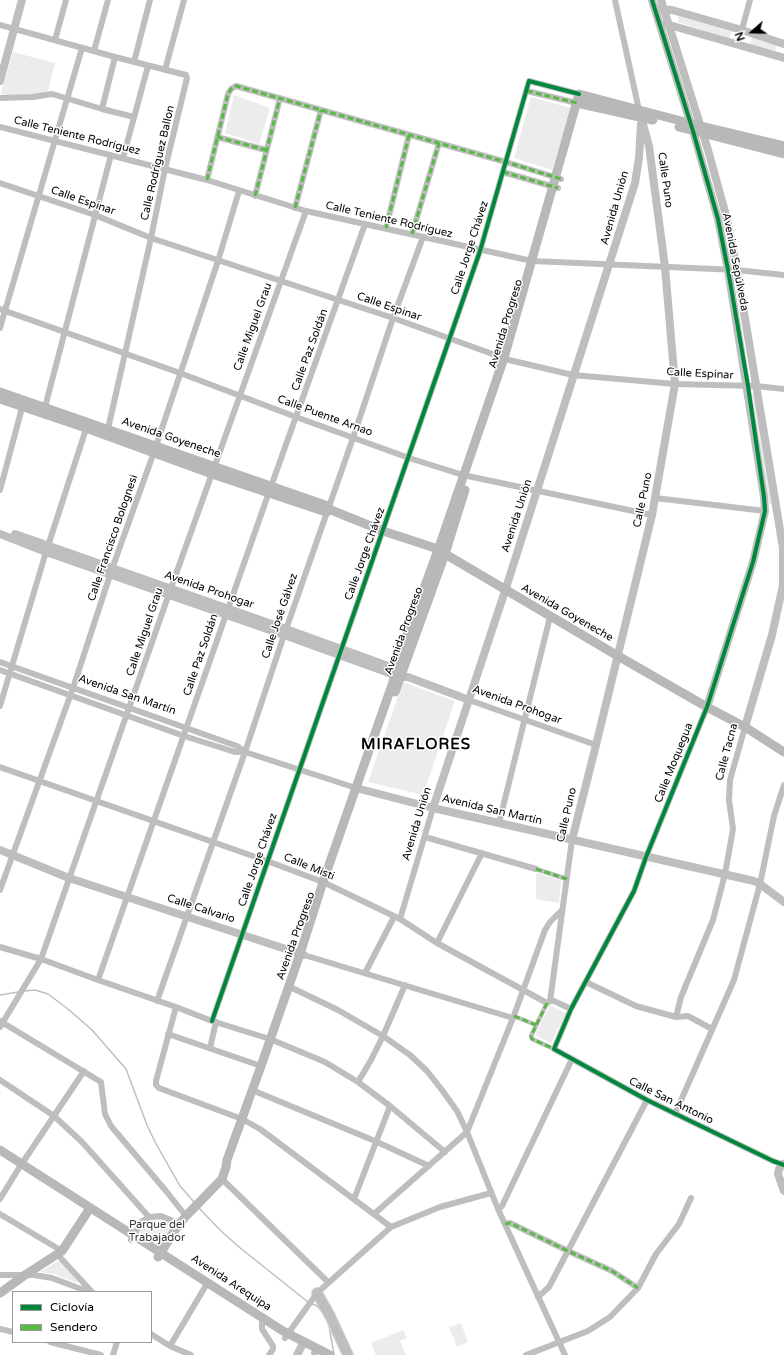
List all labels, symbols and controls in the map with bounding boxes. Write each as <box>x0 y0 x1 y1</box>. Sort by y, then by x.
north arrow <box>732 12 772 52</box>
text: N <box>733 30 748 43</box>
street label: Calle Rodriguez Ballon <box>138 104 178 222</box>
street label: Calle Teniente Rodríguez <box>12 114 142 158</box>
street label: Calle Puno <box>655 151 675 209</box>
street label: Avenida Unión <box>598 170 632 246</box>
street label: Calle Espinar <box>49 184 117 218</box>
street label: Calle Teniente Rodríguez <box>324 199 454 241</box>
street label: Calle Jorge Chávez <box>449 199 491 297</box>
street label: Avenida Sepúlveda <box>719 212 751 312</box>
street label: Avenida Progreso <box>486 278 526 370</box>
street label: Calle Miguel Grau <box>231 281 275 373</box>
street label: Calle Espinar <box>355 290 423 324</box>
street label: Calle Paz Soldán <box>289 307 331 393</box>
street label: Calle Espinar <box>666 366 734 382</box>
street label: Calle Puente Arnao <box>276 393 374 439</box>
street label: Avenida Goyeneche <box>120 415 222 461</box>
street label: Calle Puno <box>631 471 655 529</box>
street label: Calle Francisco Bolognesi <box>85 473 141 603</box>
street label: Avenida Unión <box>499 478 535 554</box>
street label: Calle Jorge Chávez <box>342 506 388 602</box>
street label: Avenida Prohogar <box>162 568 256 612</box>
street label: Calle José Gálvez <box>259 572 301 660</box>
street label: Avenida Goyeneche <box>519 581 615 645</box>
street label: Avenida Progreso <box>382 585 426 677</box>
street label: Calle Miguel Grau <box>124 586 166 678</box>
street label: Calle Paz Soldán <box>181 612 221 698</box>
street label: Avenida San Martín <box>76 672 178 718</box>
street label: Avenida Prohogar <box>471 683 563 727</box>
street label: Calle Moquegua <box>652 721 696 805</box>
street label: Calle Tacna <box>713 722 741 782</box>
district label: MIRAFLORES <box>361 736 471 754</box>
street label: Avenida Unión <box>400 786 434 862</box>
street label: Calle Puno <box>554 786 580 844</box>
street label: Avenida San Martín <box>441 792 543 828</box>
street label: Calle Jorge Chávez <box>236 811 280 909</box>
street label: Calle Misti <box>282 851 336 883</box>
street label: Avenida Progreso <box>274 890 318 982</box>
street label: Calle Calvario <box>165 892 237 926</box>
street label: Calle San Antonio <box>627 1075 715 1127</box>
park label: Parque del Trabajador <box>129 1218 185 1244</box>
street label: Avenida Arequipa <box>188 1252 274 1314</box>
legend <box>12 1291 152 1343</box>
text: Ciclovía <box>50 1300 94 1314</box>
text: Sendero <box>50 1320 98 1334</box>

